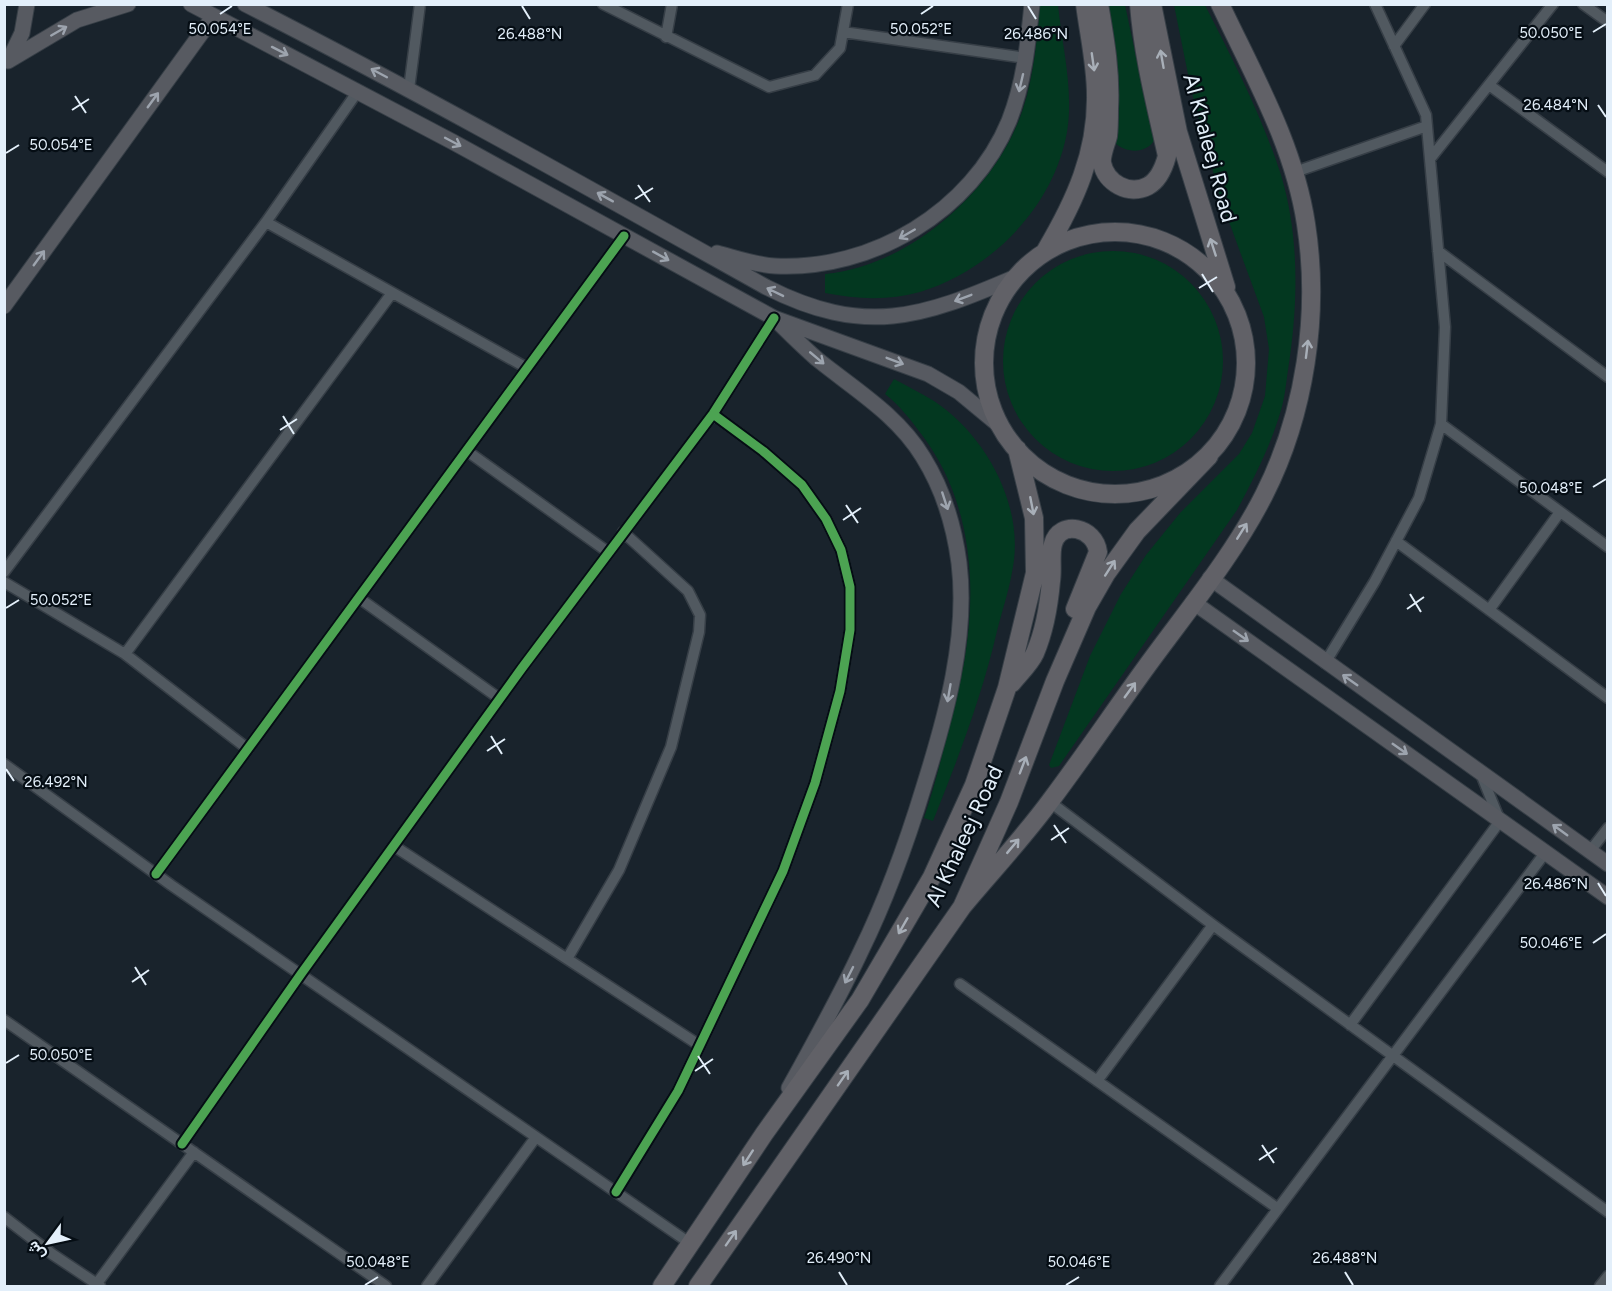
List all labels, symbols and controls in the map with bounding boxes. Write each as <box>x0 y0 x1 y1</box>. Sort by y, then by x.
text: 50.054°E <box>188 20 252 38</box>
text: 50.052°E <box>890 20 952 38</box>
text: 50.050°E <box>1519 24 1583 42</box>
one-way arrow <box>50 25 67 37</box>
text: 26.488°N <box>498 25 562 43</box>
text: 26.486°N <box>1004 25 1068 43</box>
one-way arrow <box>271 46 289 57</box>
one-way arrow <box>1156 50 1167 70</box>
one-way arrow <box>1088 52 1099 72</box>
one-way arrow <box>371 67 388 79</box>
street label: Al Khaleej Road <box>1177 71 1243 225</box>
one-way arrow <box>1014 73 1026 92</box>
one-way arrow <box>147 93 159 109</box>
text: 26.484°N <box>1524 96 1588 114</box>
text: 50.054°E <box>29 136 93 154</box>
one-way arrow <box>444 136 461 148</box>
one-way arrow <box>597 191 614 203</box>
one-way arrow <box>899 228 916 240</box>
one-way arrow <box>1207 238 1218 257</box>
one-way arrow <box>652 250 669 262</box>
one-way arrow <box>33 251 45 267</box>
one-way arrow <box>767 286 785 297</box>
one-way arrow <box>955 293 973 304</box>
one-way arrow <box>1302 339 1313 359</box>
one-way arrow <box>809 351 824 365</box>
one-way arrow <box>885 357 904 368</box>
text: 50.048°E <box>1519 479 1583 497</box>
one-way arrow <box>940 491 951 510</box>
one-way arrow <box>1027 495 1038 515</box>
one-way arrow <box>1236 522 1249 539</box>
one-way arrow <box>1104 560 1116 577</box>
text: 50.052°E <box>30 591 92 609</box>
one-way arrow <box>1232 630 1248 642</box>
one-way arrow <box>1342 674 1358 686</box>
one-way arrow <box>1124 682 1136 699</box>
one-way arrow <box>943 683 954 702</box>
one-way arrow <box>1391 743 1407 755</box>
one-way arrow <box>1018 757 1029 775</box>
street label: Al Khaleej Road <box>919 761 1009 911</box>
text: 26.492°N <box>24 773 88 791</box>
one-way arrow <box>1552 824 1568 836</box>
one-way arrow <box>1006 839 1020 854</box>
text: 26.486°N <box>1524 875 1588 893</box>
one-way arrow <box>897 917 908 935</box>
text: 50.046°E <box>1519 934 1583 952</box>
one-way arrow <box>843 966 855 984</box>
text: 50.050°E <box>29 1046 93 1064</box>
one-way arrow <box>837 1071 849 1087</box>
one-way arrow <box>742 1149 754 1166</box>
north arrow <box>18 1213 78 1273</box>
one-way arrow <box>725 1231 737 1247</box>
text: ش <box>23 1238 49 1264</box>
text: 26.490°N <box>807 1249 871 1267</box>
text: 26.488°N <box>1313 1249 1377 1267</box>
text: 50.048°E <box>346 1253 410 1271</box>
text: 50.046°E <box>1047 1253 1111 1271</box>

